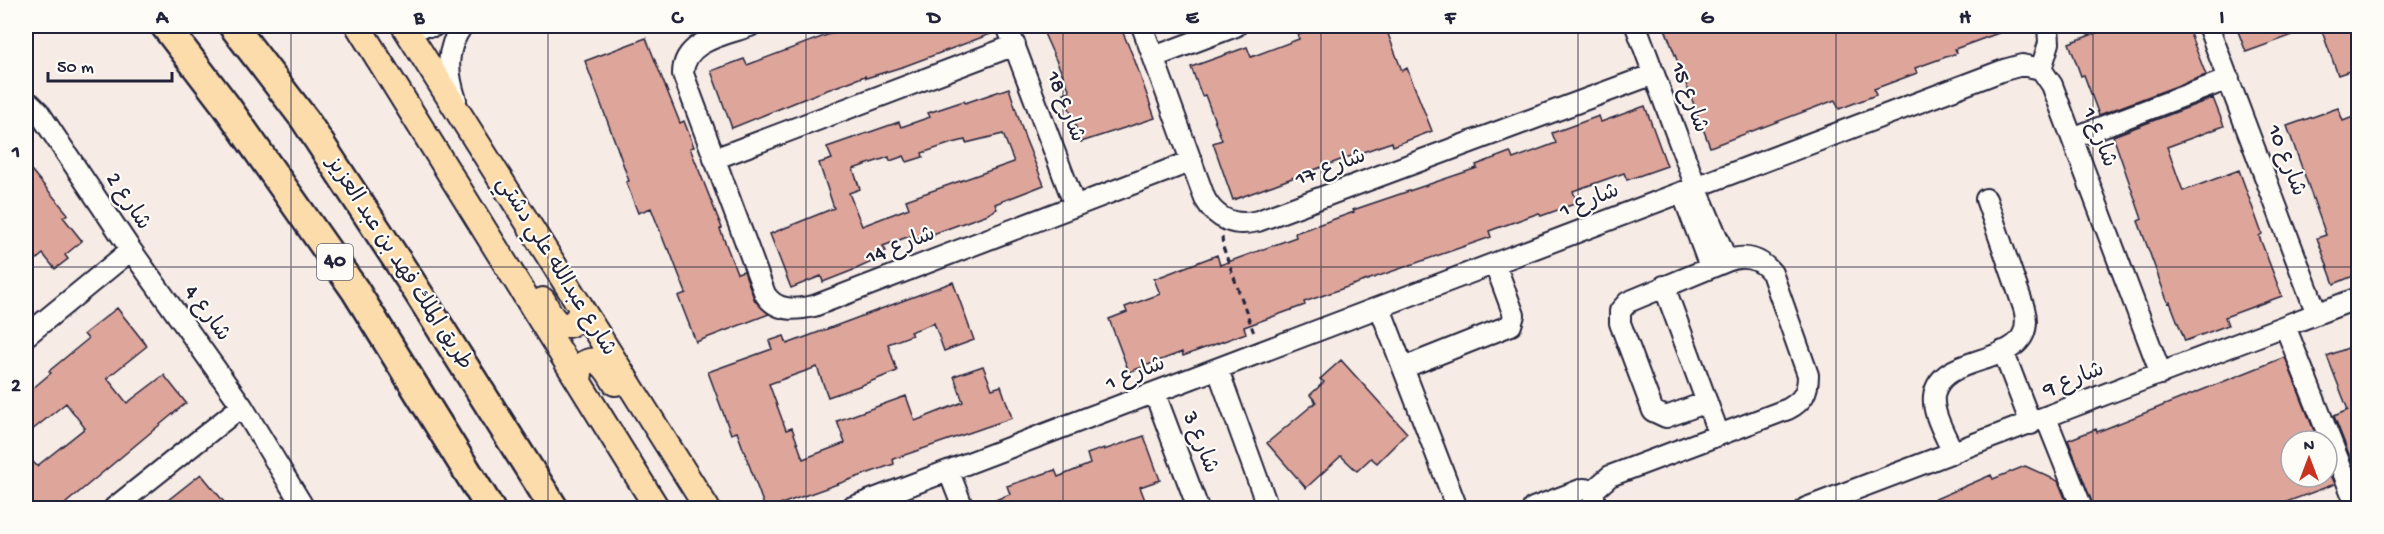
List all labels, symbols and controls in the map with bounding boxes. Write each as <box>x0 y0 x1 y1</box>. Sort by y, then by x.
text: A <box>155 8 170 31</box>
text: B <box>413 8 425 31</box>
text: C <box>671 8 685 31</box>
text: D <box>925 8 941 31</box>
text: E <box>1186 8 1200 31</box>
text: F <box>1444 8 1457 31</box>
text: G <box>1701 8 1715 31</box>
text: H <box>1959 8 1971 31</box>
text: I <box>2220 8 2225 31</box>
scale bar <box>48 45 172 83</box>
text: 50 m <box>57 58 94 79</box>
street label: شارع 15 <box>1663 58 1713 137</box>
street label: شارع 18 <box>1038 67 1089 146</box>
street label: شارع 1 <box>2074 104 2121 171</box>
street label: شارع 10 <box>2259 121 2310 200</box>
text: 1 <box>11 142 20 165</box>
street label: شارع 17 <box>1291 144 1370 194</box>
street label: طريق الملك فهد بن عبد العزيز <box>318 151 477 376</box>
street label: شارع 2 <box>99 168 155 236</box>
street label: شارع عبدالله علي دشتي <box>487 172 621 363</box>
street label: شارع 1 <box>1556 179 1623 226</box>
street label: شارع 14 <box>862 222 939 272</box>
road number: 40 <box>317 244 353 280</box>
street label: شارع 4 <box>177 281 235 347</box>
street label: شارع 1 <box>1102 352 1169 399</box>
street label: شارع 9 <box>2039 357 2108 405</box>
text: 2 <box>11 376 21 399</box>
street label: شارع 3 <box>1175 407 1223 478</box>
north arrow <box>2279 429 2339 489</box>
text: N <box>2304 438 2315 457</box>

